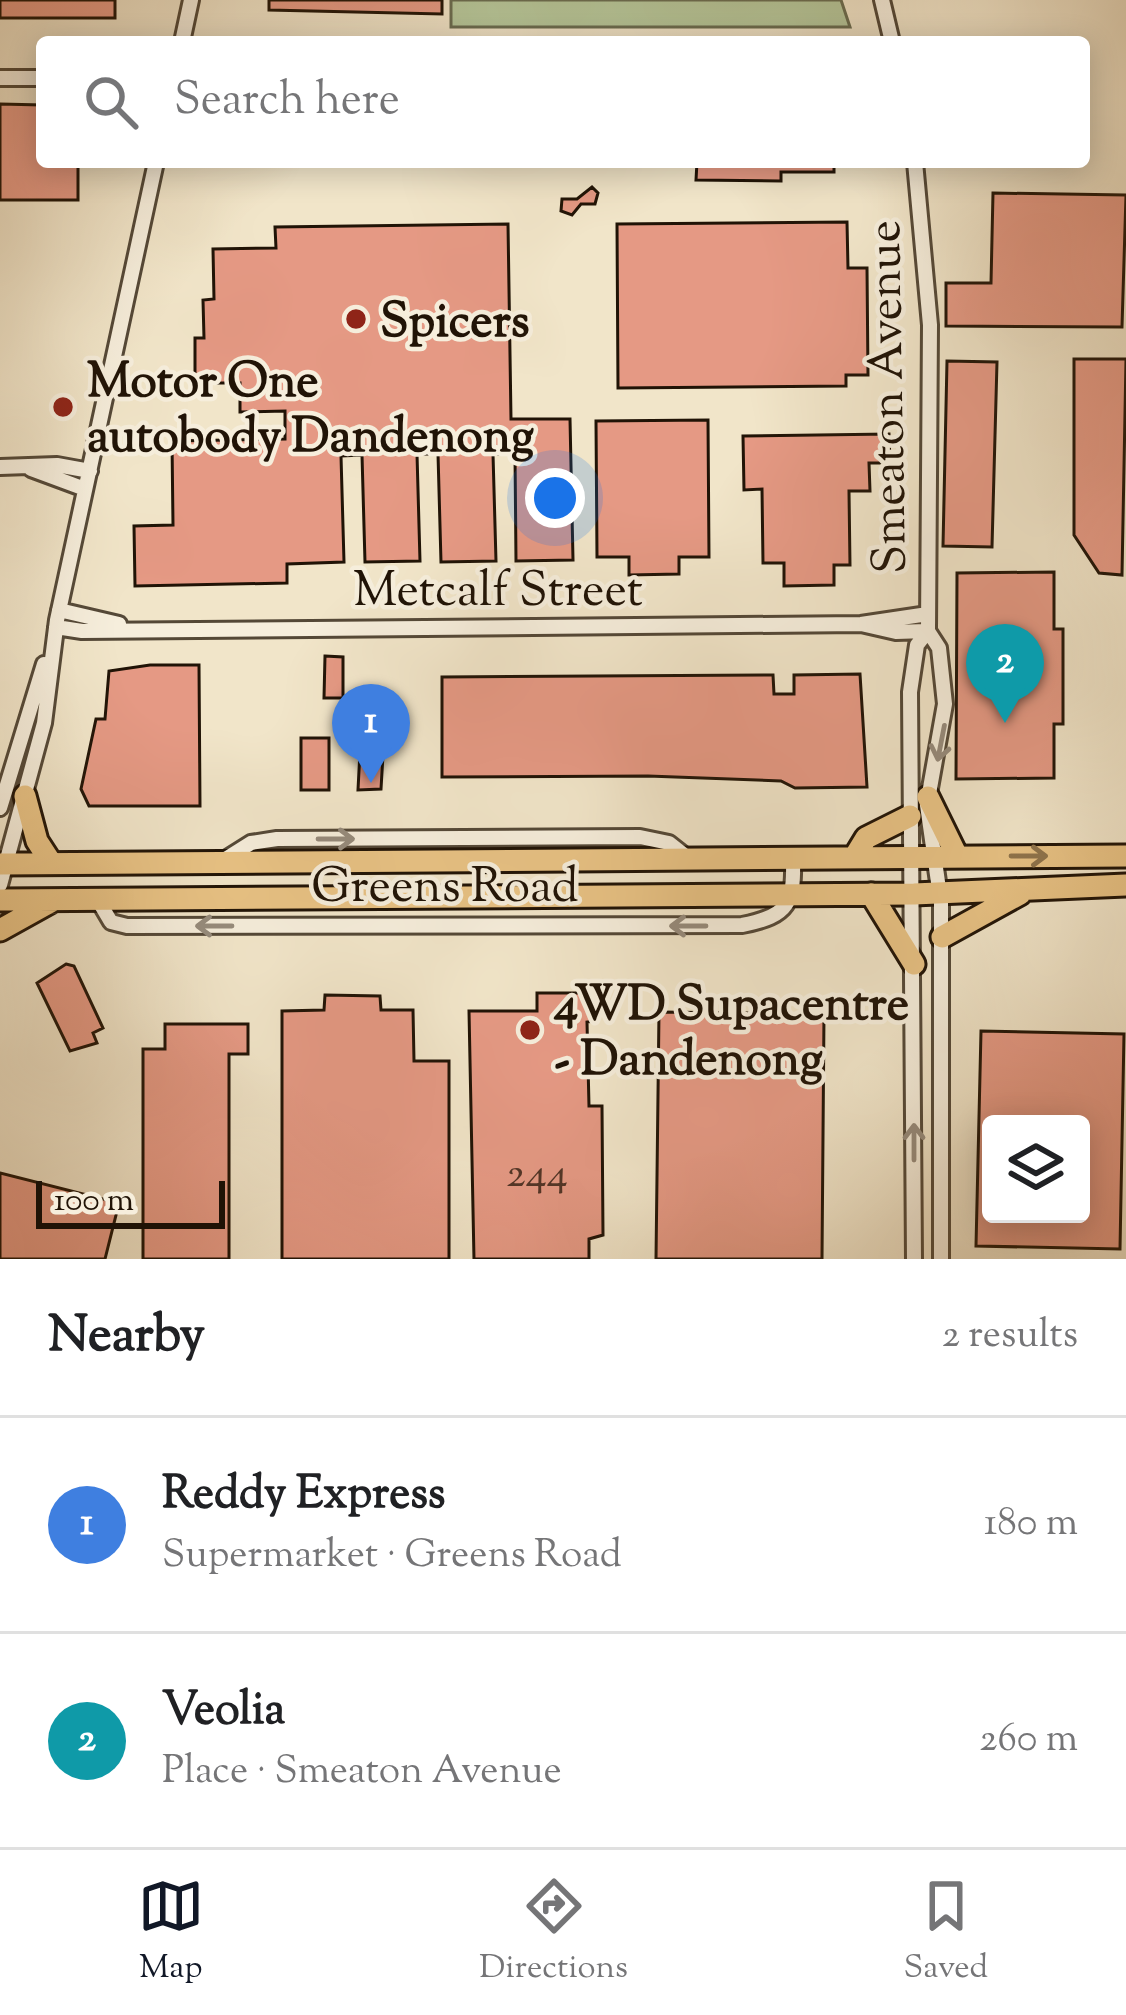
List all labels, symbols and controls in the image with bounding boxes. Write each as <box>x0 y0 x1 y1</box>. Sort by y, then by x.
search box <box>36 36 1090 168</box>
icon: search <box>78 69 144 135</box>
text: Search here <box>174 70 400 135</box>
street label: Smeaton Avenue <box>853 220 928 574</box>
place label: Spicers <box>380 290 530 359</box>
marker: Spicers <box>343 306 369 332</box>
place label: Motor One autobody Dandenong <box>87 350 534 474</box>
marker: Motor One autobody Dandenong <box>50 394 76 420</box>
your location <box>525 468 585 528</box>
street label: Metcalf Street <box>353 559 643 628</box>
pin: 2 <box>966 624 1044 723</box>
pin: 1 <box>332 684 410 783</box>
one-way arrow <box>929 722 951 761</box>
one-way arrow <box>316 828 355 850</box>
one-way arrow <box>1009 845 1048 867</box>
street label: Greens Road <box>311 855 579 924</box>
one-way arrow <box>195 915 234 937</box>
one-way arrow <box>669 915 708 937</box>
place label: 4WD Supacentre - Dandenong <box>553 973 909 1097</box>
marker: 4WD Supacentre - Dandenong <box>517 1017 543 1043</box>
map controls <box>982 1115 1090 1223</box>
button: layers <box>982 1115 1090 1223</box>
one-way arrow <box>903 1123 925 1162</box>
house number: 244 <box>506 1146 568 1206</box>
scale bar <box>36 1175 225 1228</box>
text: 100 m <box>54 1178 134 1226</box>
text: Nearby <box>48 1301 205 1374</box>
text: 2 results <box>942 1309 1078 1365</box>
text: Reddy Express <box>162 1464 446 1529</box>
text: 1 <box>80 1497 94 1553</box>
text: 180 m <box>984 1497 1078 1553</box>
text: Supermarket · Greens Road <box>162 1529 622 1585</box>
text: Veolia <box>162 1680 285 1745</box>
text: 2 <box>78 1713 96 1769</box>
text: 260 m <box>979 1713 1078 1769</box>
text: Place · Smeaton Avenue <box>162 1745 562 1801</box>
tab: Map <box>138 1873 204 1993</box>
tab: Directions <box>479 1873 628 1993</box>
tab: Saved <box>904 1873 988 1993</box>

